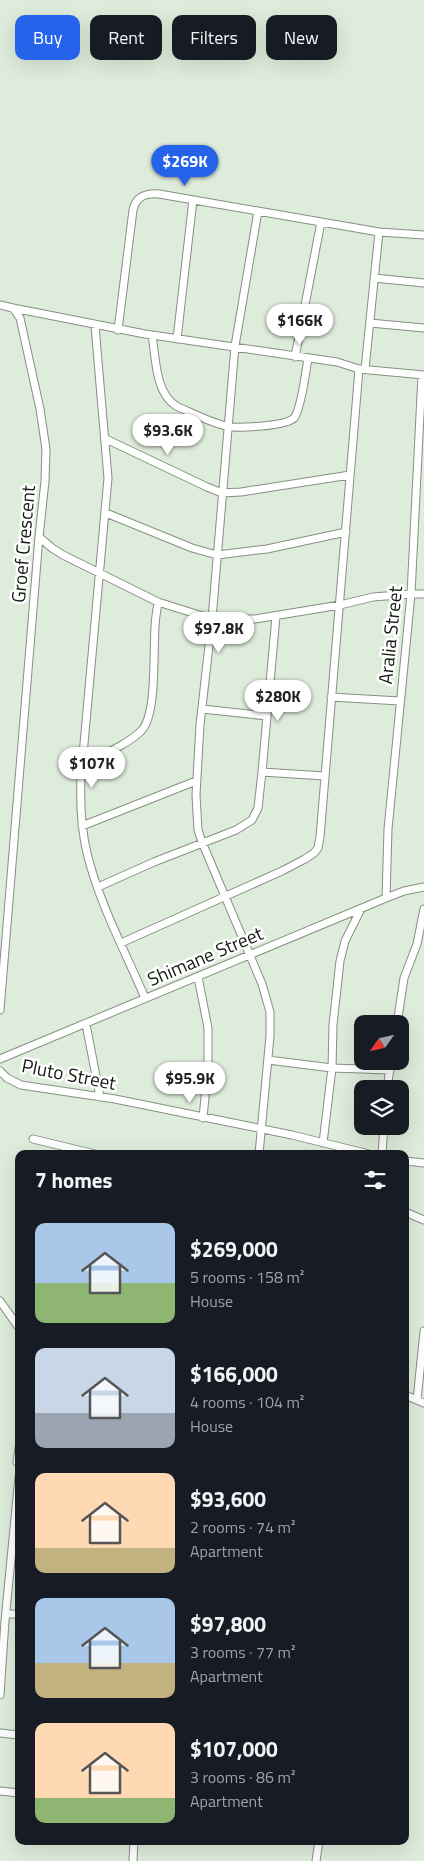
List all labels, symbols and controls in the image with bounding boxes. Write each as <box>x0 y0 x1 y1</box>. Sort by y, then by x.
chip: Buy <box>15 15 80 60</box>
chip: Rent <box>90 15 162 60</box>
chip: Filters <box>172 15 256 60</box>
chip: New <box>266 15 337 60</box>
pin: $269K <box>150 144 220 187</box>
text: $269K <box>162 149 208 173</box>
pin: $166K <box>265 304 335 346</box>
text: $166K <box>277 308 323 332</box>
pin: $93.6K <box>127 414 209 456</box>
text: $93.6K <box>143 418 193 442</box>
street label: Groef Crescent <box>3 484 42 604</box>
street label: Aralia Street <box>370 584 409 686</box>
pin: $97.8K <box>178 612 260 654</box>
text: $97.8K <box>194 616 244 640</box>
pin: $280K <box>243 680 313 722</box>
text: $280K <box>255 684 301 708</box>
pin: $107K <box>57 746 127 789</box>
text: $107K <box>69 751 115 775</box>
street label: Shimane Street <box>143 918 267 993</box>
north arrow <box>354 1015 409 1070</box>
map controls <box>354 1015 409 1135</box>
street label: Pluto Street <box>19 1050 119 1097</box>
pin: $95.9K <box>149 1062 231 1104</box>
text: $95.9K <box>165 1066 215 1090</box>
button: layers <box>354 1080 409 1135</box>
text: 7 homes <box>35 1164 112 1196</box>
icon: filters <box>361 1166 389 1194</box>
text: $269,000 <box>190 1233 278 1265</box>
icon: home <box>75 1243 135 1303</box>
text: 5 rooms · 158 m² <box>190 1265 304 1289</box>
text: House <box>190 1289 233 1313</box>
text: $166,000 <box>190 1358 278 1390</box>
icon: home <box>75 1368 135 1428</box>
text: 4 rooms · 104 m² <box>190 1390 304 1414</box>
text: House <box>190 1414 233 1438</box>
text: $93,600 <box>190 1483 266 1515</box>
icon: home <box>75 1493 135 1553</box>
text: 2 rooms · 74 m² <box>190 1515 295 1539</box>
text: Apartment <box>190 1539 263 1563</box>
text: $97,800 <box>190 1608 266 1640</box>
icon: home <box>75 1618 135 1678</box>
text: 3 rooms · 77 m² <box>190 1640 295 1664</box>
text: Apartment <box>190 1664 263 1688</box>
text: $107,000 <box>190 1733 278 1765</box>
icon: home <box>75 1743 135 1803</box>
text: 3 rooms · 86 m² <box>190 1765 295 1789</box>
text: Apartment <box>190 1789 263 1813</box>

